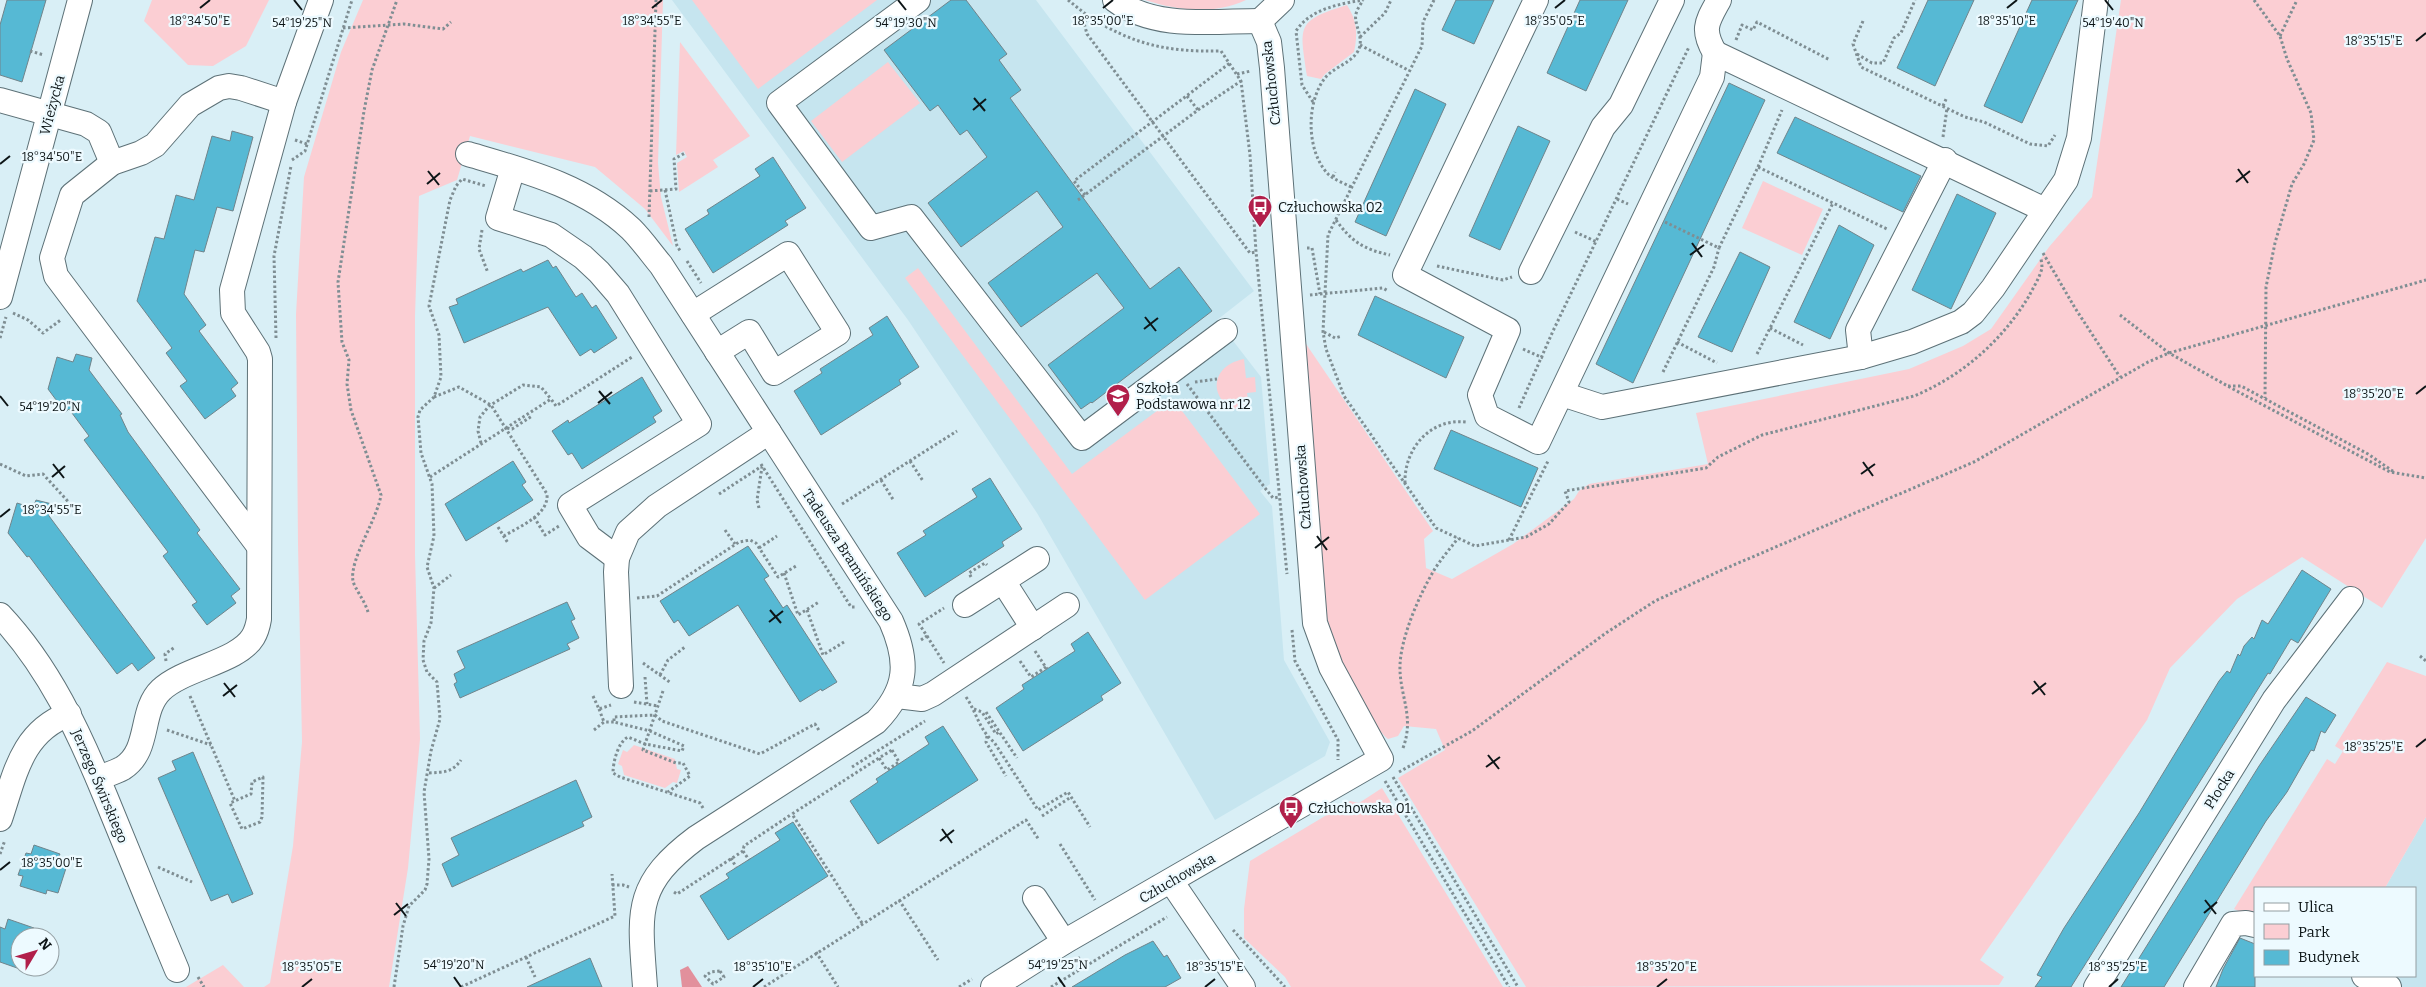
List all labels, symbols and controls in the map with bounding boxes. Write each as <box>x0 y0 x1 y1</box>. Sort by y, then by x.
text: 18°34'50"E <box>170 14 230 28</box>
text: 18°34'55"E <box>623 14 681 28</box>
text: 18°35'00"E <box>1073 14 1133 28</box>
text: 18°35'05"E <box>1525 14 1585 28</box>
text: 18°35'10"E <box>1978 14 2036 28</box>
text: 54°19'25"N <box>272 16 332 30</box>
text: 54°19'30"N <box>875 16 937 30</box>
text: 54°19'40"N <box>2082 16 2144 30</box>
text: 18°35'15"E <box>2346 34 2402 48</box>
street label: Człuchowska <box>1259 39 1284 126</box>
street label: Wieżycka <box>36 73 69 137</box>
text: 18°34'50"E <box>22 150 82 164</box>
bus stop icon: Człuchowska 02 <box>1247 194 1273 228</box>
place label: Człuchowska 02 <box>1278 199 1382 216</box>
place label: Szkoła Podstawowa nr 12 <box>1136 380 1251 413</box>
school or university icon: Szkoła Podstawowa nr 12 <box>1105 383 1131 417</box>
text: 18°35'20"E <box>2344 387 2404 401</box>
text: 54°19'20"N <box>19 400 81 414</box>
street label: Człuchowska <box>1292 444 1315 530</box>
street label: Tadeusza Bramińskiego <box>799 486 897 624</box>
text: 18°34'55"E <box>23 503 81 517</box>
street label: Jerzego Świrskiego <box>67 725 132 846</box>
text: 18°35'25"E <box>2345 740 2403 754</box>
street label: Płocka <box>2201 766 2238 812</box>
bus stop icon: Człuchowska 01 <box>1278 795 1304 829</box>
place label: Człuchowska 01 <box>1308 800 1411 817</box>
street label: Człuchowska <box>1136 850 1219 907</box>
text: 18°35'00"E <box>22 856 82 870</box>
legend <box>2254 887 2416 977</box>
text: Ulica <box>2298 898 2334 916</box>
text: Park <box>2298 923 2330 941</box>
north arrow <box>10 927 60 977</box>
text: N <box>35 935 55 954</box>
text: Budynek <box>2298 948 2360 966</box>
text: 54°19'20"N <box>423 958 485 972</box>
text: 54°19'25"N <box>1028 958 1088 972</box>
text: 18°35'05"E <box>282 960 342 974</box>
text: 18°35'10"E <box>734 960 792 974</box>
text: 18°35'15"E <box>1187 960 1243 974</box>
text: 18°35'20"E <box>1637 960 1697 974</box>
text: 18°35'25"E <box>2089 960 2147 974</box>

